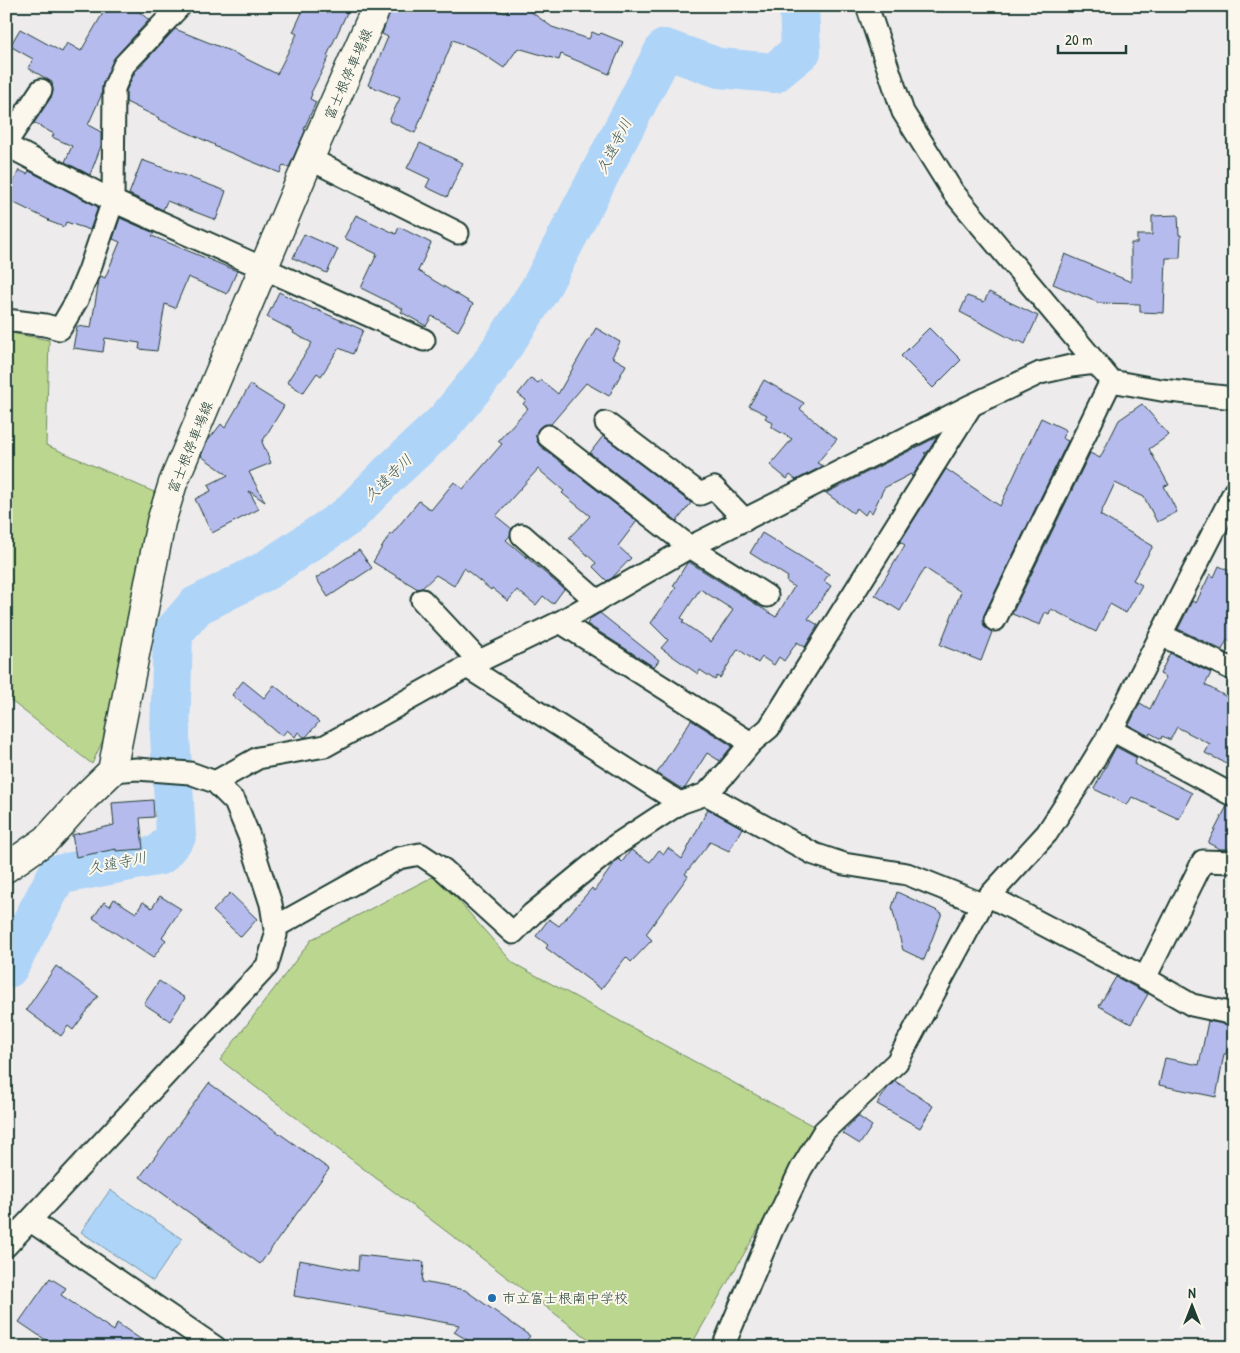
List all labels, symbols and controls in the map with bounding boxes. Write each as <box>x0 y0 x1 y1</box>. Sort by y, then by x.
scale bar <box>1058 22 1125 54</box>
street label: 富士根停車場線 <box>319 25 376 122</box>
text: 20 m <box>1065 29 1092 50</box>
water label: 久遠寺川 <box>591 114 637 177</box>
street label: 富士根停車場線 <box>162 398 217 496</box>
water label: 久遠寺川 <box>359 449 417 506</box>
water label: 久遠寺川 <box>85 846 148 879</box>
north arrow <box>1168 1280 1218 1330</box>
text: N <box>1188 1283 1196 1302</box>
place label: 市立富士根南中学校 <box>502 1288 628 1307</box>
marker: 市立富士根南中学校 <box>486 1292 498 1304</box>

